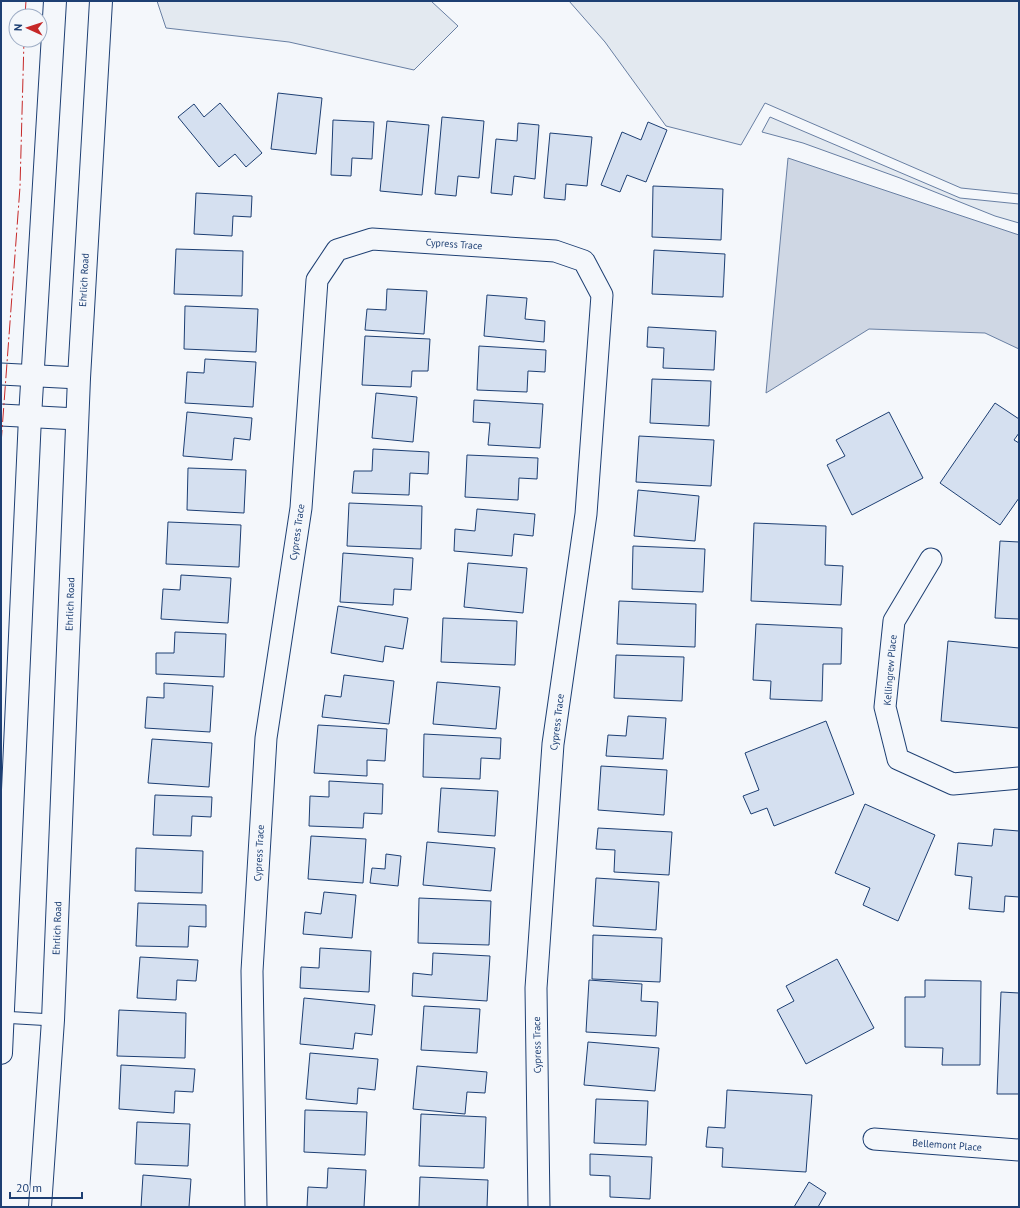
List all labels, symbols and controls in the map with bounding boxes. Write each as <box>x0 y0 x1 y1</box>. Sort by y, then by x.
north arrow <box>8 8 48 48</box>
text: N <box>11 23 25 31</box>
street label: Cypress Trace <box>425 236 483 252</box>
street label: Ehrlich Road <box>76 253 92 307</box>
street label: Cypress Trace <box>287 503 307 561</box>
street label: Ehrlich Road <box>63 577 77 631</box>
street label: Kellingrew Place <box>880 634 900 706</box>
street label: Cypress Trace <box>547 693 567 751</box>
street label: Cypress Trace <box>251 824 267 882</box>
street label: Ehrlich Road <box>50 901 64 955</box>
street label: Cypress Trace <box>530 1016 544 1074</box>
street label: Bellemont Place <box>912 1136 982 1154</box>
scale bar <box>10 1174 82 1200</box>
text: 20 m <box>16 1180 42 1195</box>

